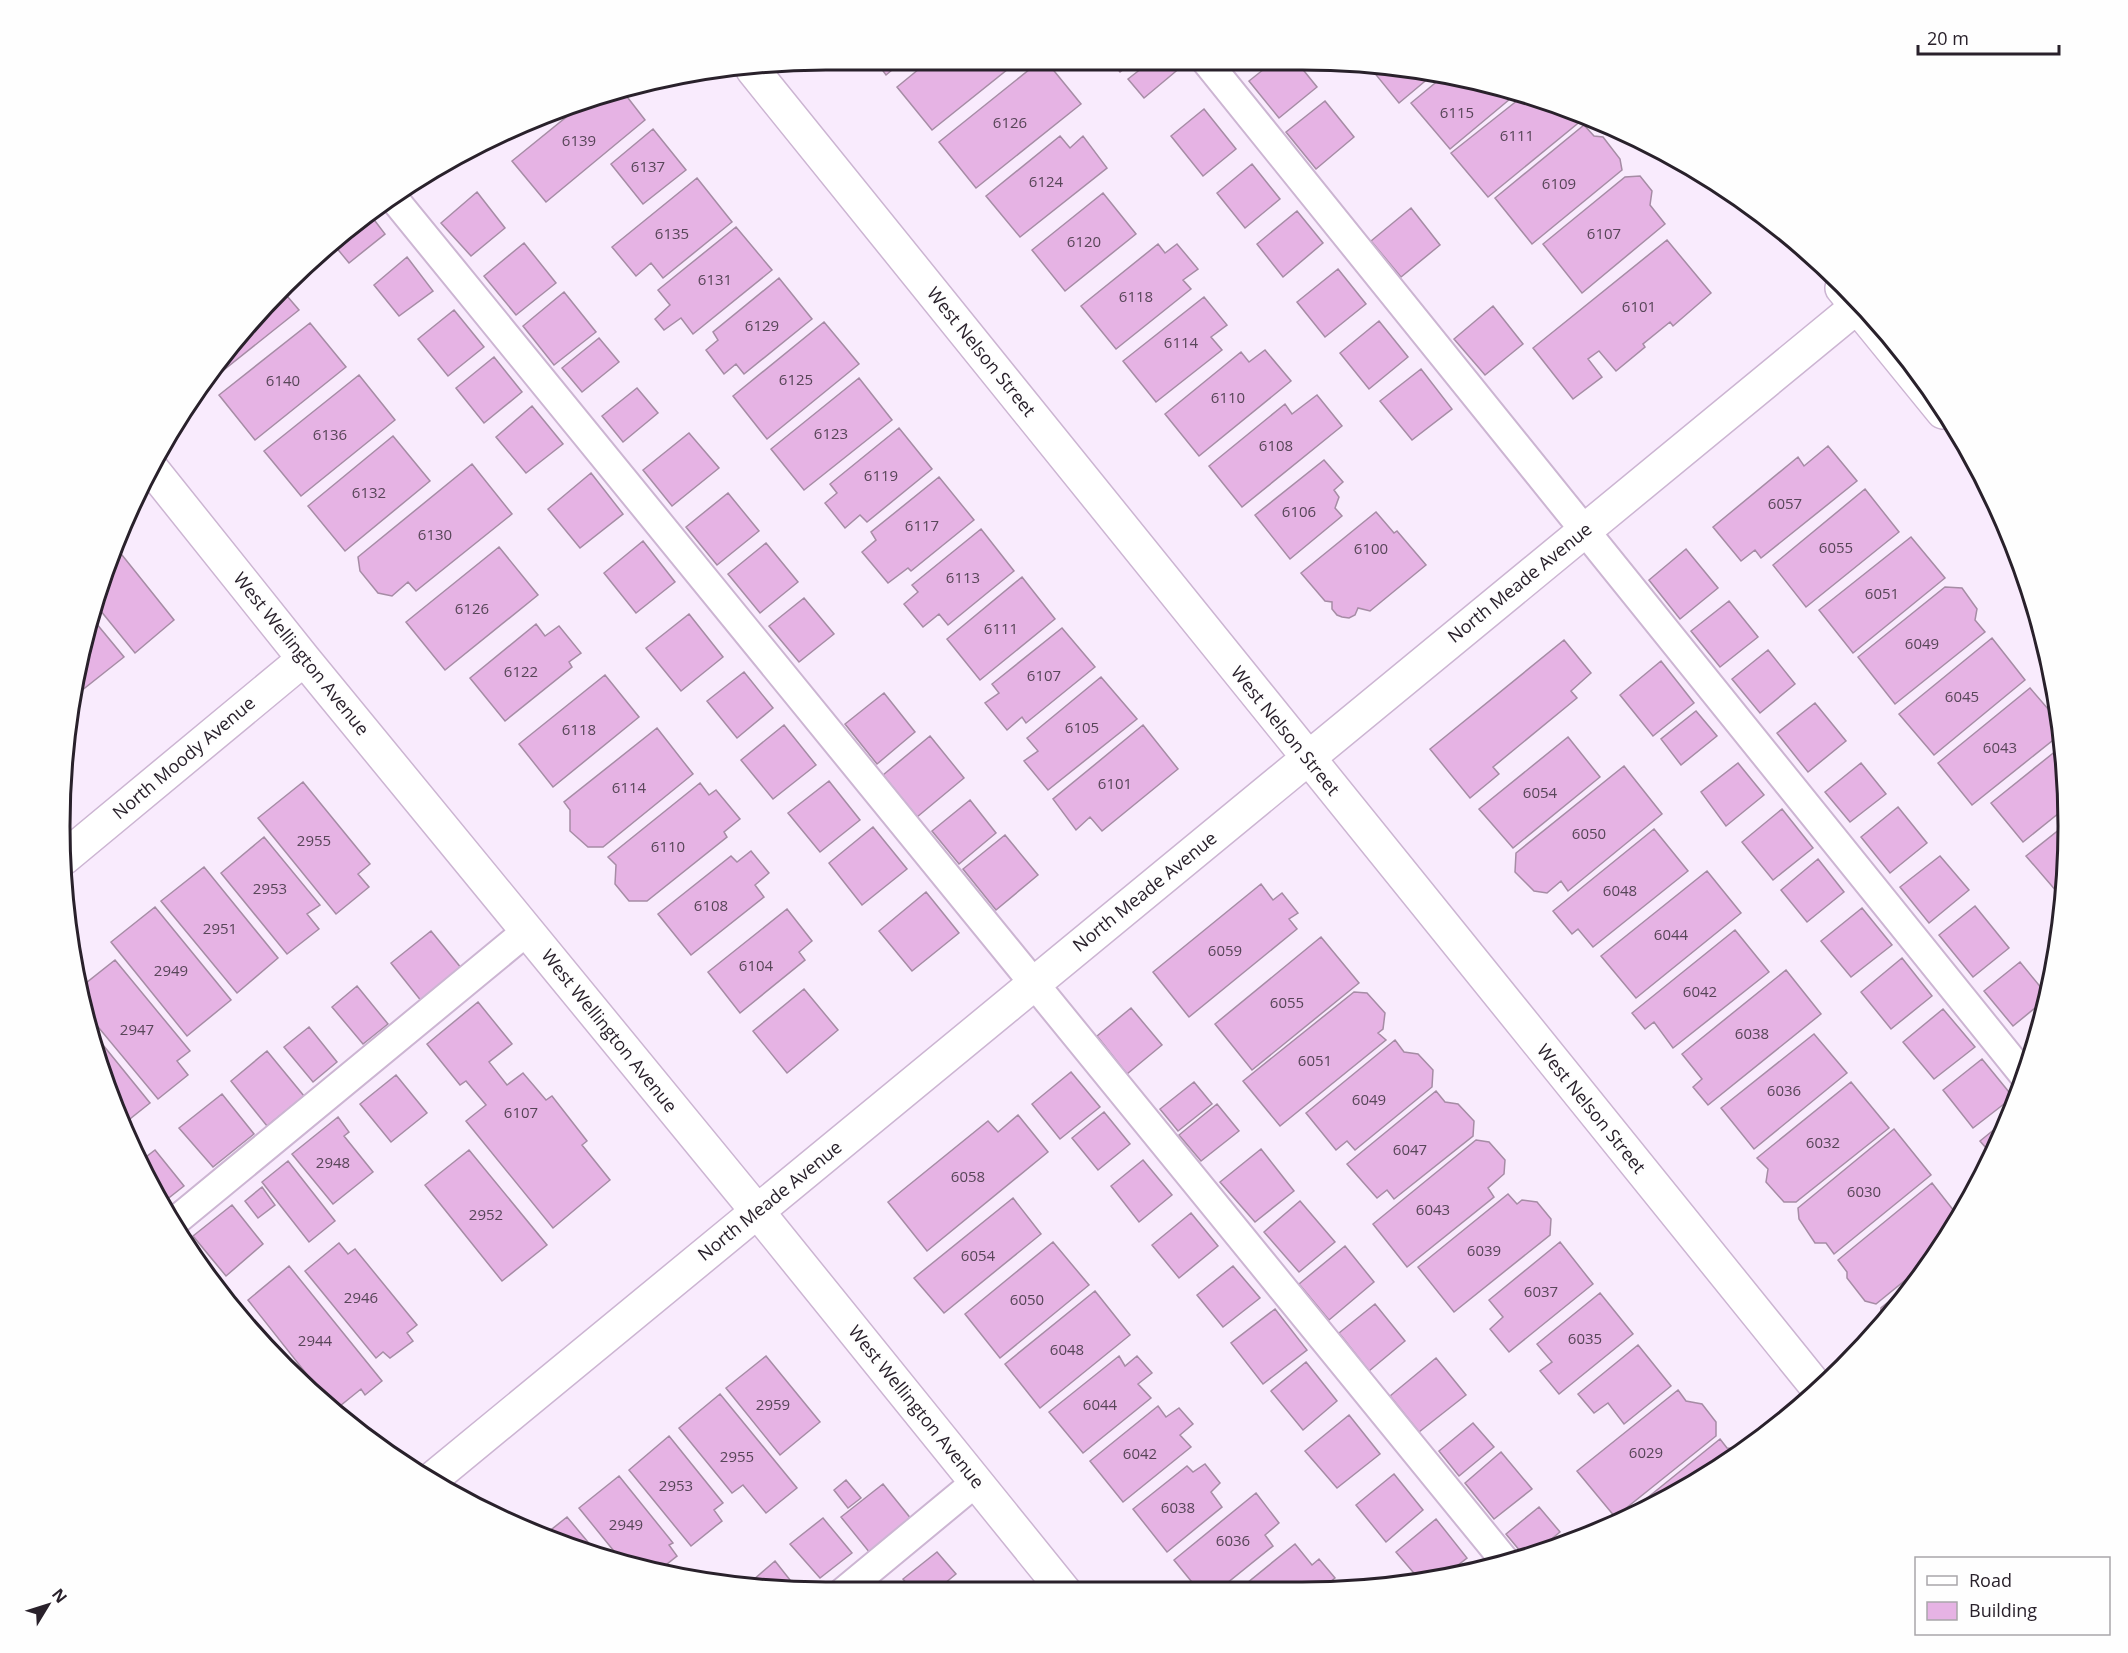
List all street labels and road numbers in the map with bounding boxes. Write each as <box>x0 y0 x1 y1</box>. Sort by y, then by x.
street label: West Nelson Street <box>922 282 1041 421</box>
street label: North Meade Avenue <box>1442 517 1596 648</box>
street label: West Wellington Avenue <box>229 567 375 740</box>
street label: West Nelson Street <box>1226 661 1345 800</box>
street label: North Moody Avenue <box>107 690 260 824</box>
street label: North Meade Avenue <box>1067 826 1221 957</box>
street label: West Wellington Avenue <box>537 944 683 1117</box>
street label: West Nelson Street <box>1532 1039 1651 1178</box>
street label: North Meade Avenue <box>692 1135 846 1266</box>
street label: West Wellington Avenue <box>844 1320 990 1493</box>

